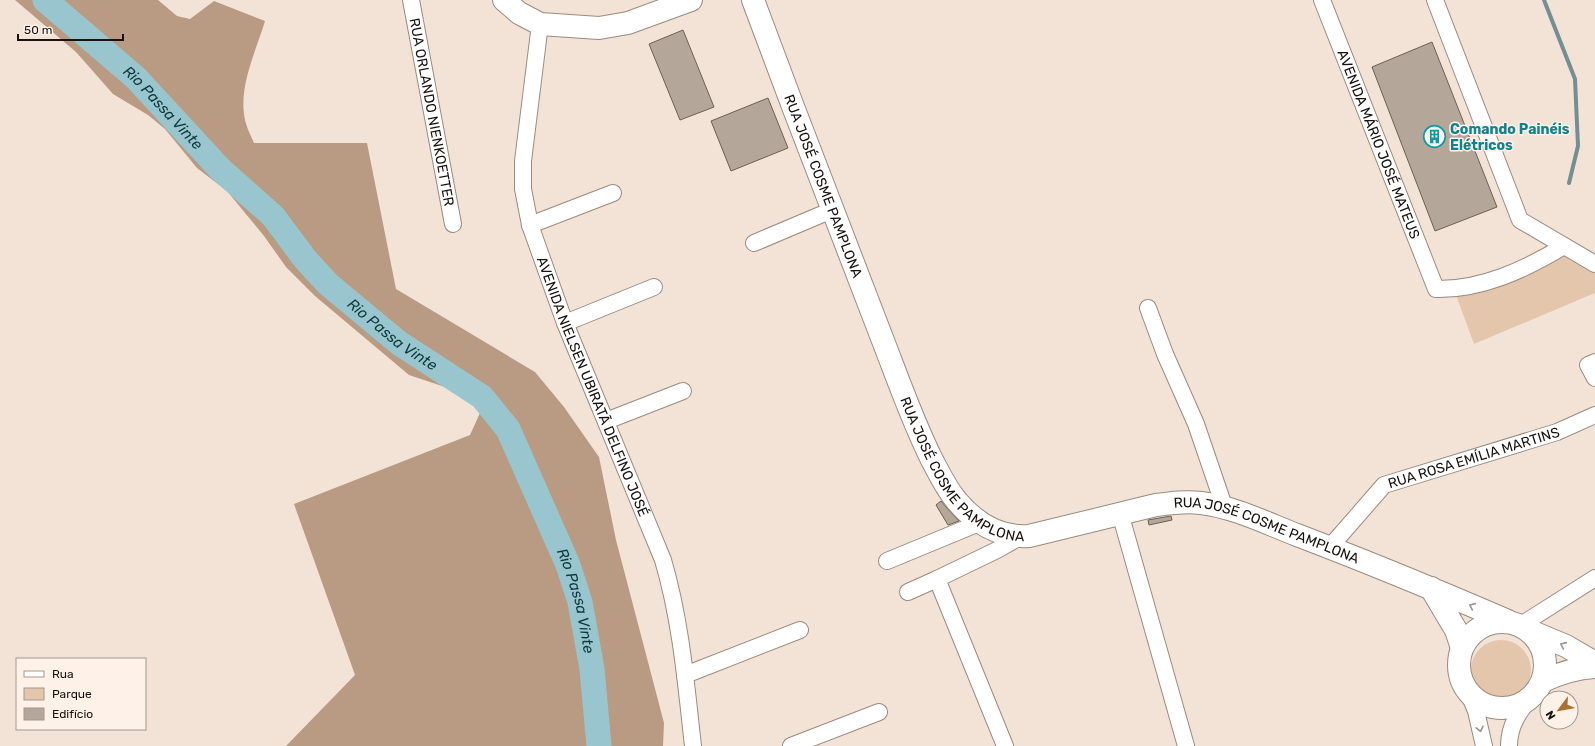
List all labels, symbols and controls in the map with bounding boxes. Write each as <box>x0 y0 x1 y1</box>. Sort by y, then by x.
scale bar <box>18 16 123 42</box>
street label: RUA ORLANDO NIENKOETTER <box>406 17 458 208</box>
text: 50 m <box>24 23 52 37</box>
street label: AVENIDA MÁRIO JOSÉ MATEUS <box>1334 47 1424 241</box>
water label: Rio Passa Vinte <box>120 62 207 154</box>
street label: RUA JOSÉ COSME PAMPLONA <box>781 92 866 281</box>
place label: Comando Painéis Elétricos <box>1450 121 1570 154</box>
building icon: Comando Painéis Elétricos <box>1421 124 1447 150</box>
street label: AVENIDA NIELSEN UBIRATÃ DELFINO JOSÉ <box>533 254 653 519</box>
water label: Rio Passa Vinte <box>344 295 441 375</box>
street label: RUA JOSÉ COSME PAMPLONA <box>897 394 1026 545</box>
street label: RUA ROSA EMÍLIA MARTINS <box>1386 423 1562 492</box>
street label: RUA JOSÉ COSME PAMPLONA <box>1173 494 1362 567</box>
water label: Rio Passa Vinte <box>553 545 598 655</box>
one-way arrow <box>1469 603 1476 611</box>
one-way arrow <box>1560 642 1568 650</box>
legend <box>16 658 146 730</box>
text: Rua <box>52 667 74 681</box>
text: Parque <box>52 687 92 701</box>
north arrow <box>1539 690 1579 730</box>
text: Edifício <box>52 707 93 721</box>
text: N <box>1543 708 1559 722</box>
one-way arrow <box>1476 726 1484 733</box>

